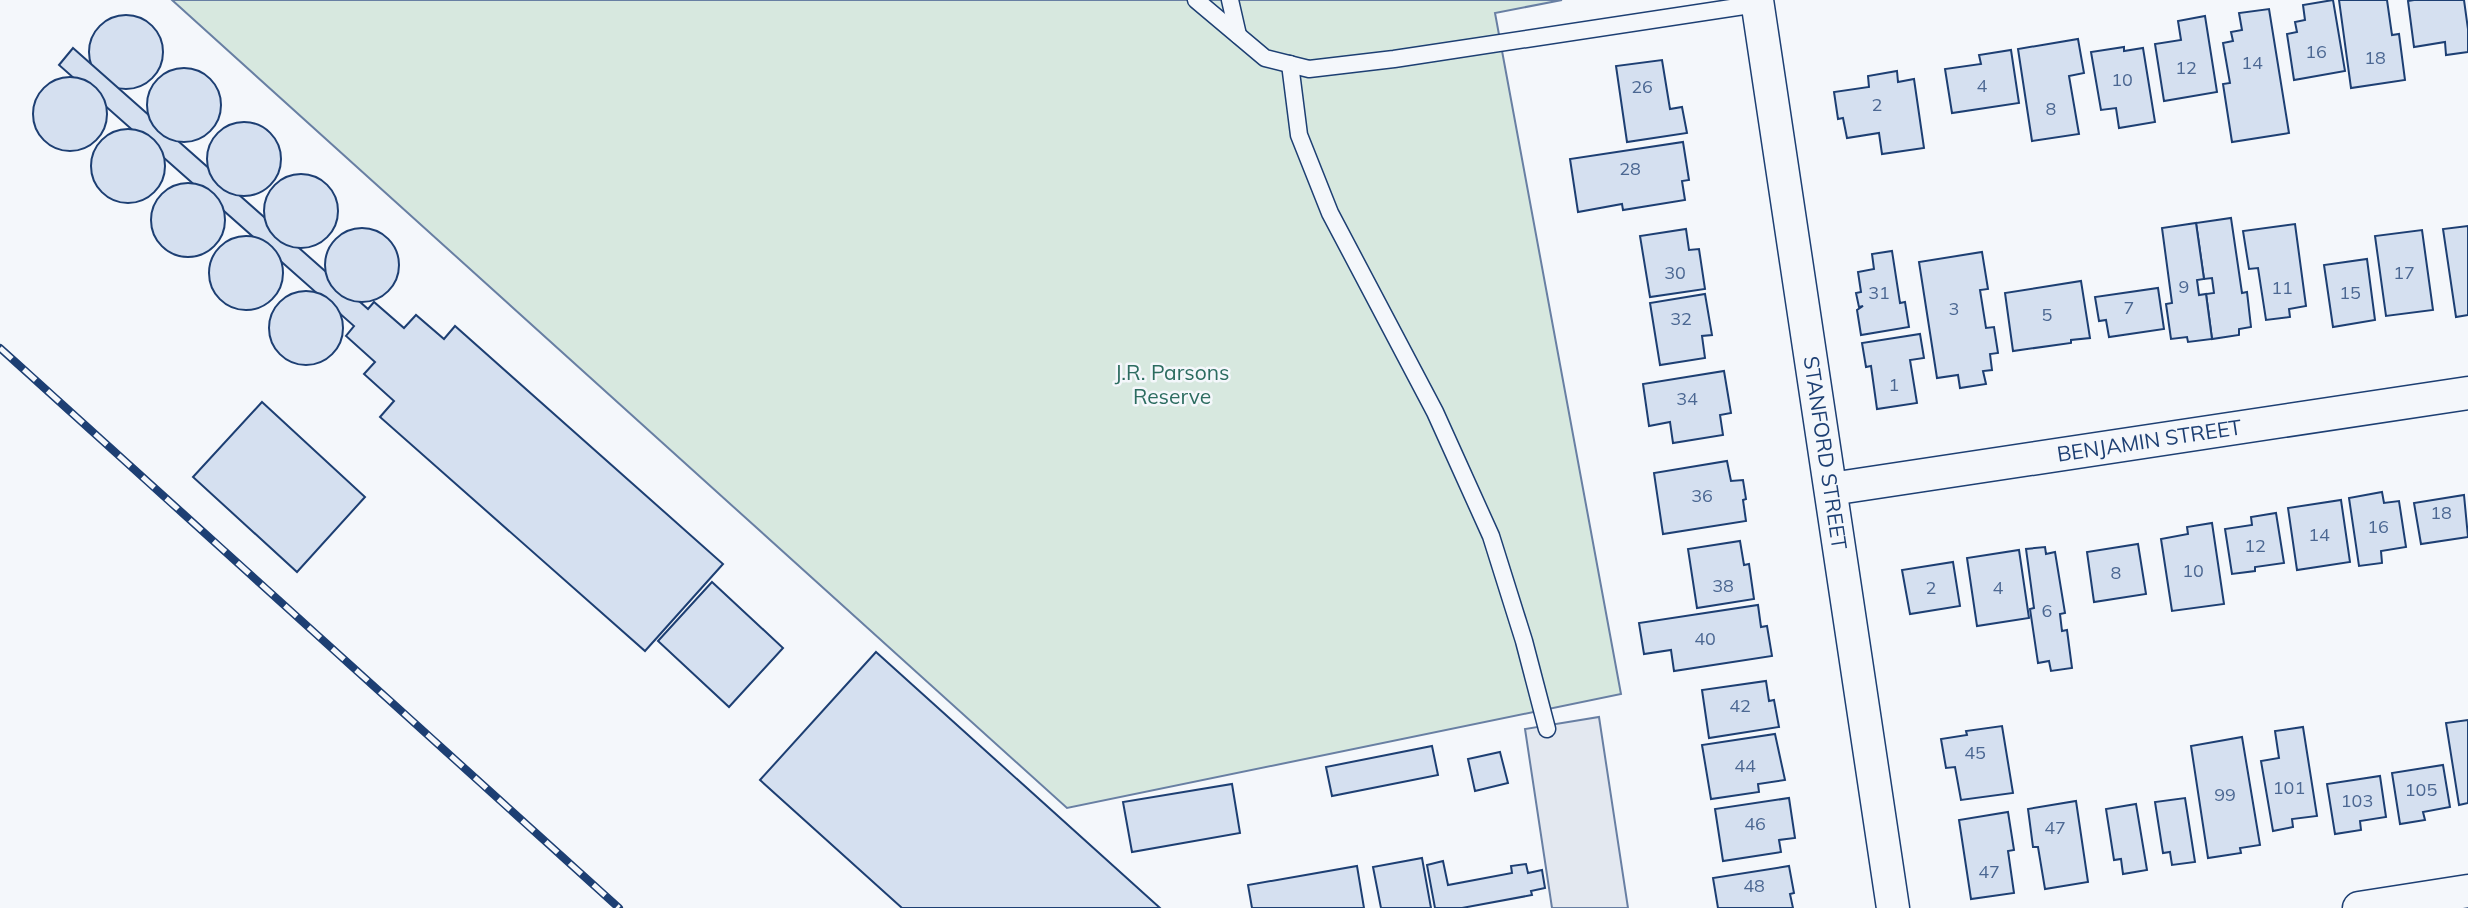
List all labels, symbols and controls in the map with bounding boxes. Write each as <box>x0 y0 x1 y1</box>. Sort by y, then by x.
house number: 16 <box>2305 40 2327 63</box>
house number: 18 <box>2364 46 2386 69</box>
house number: 14 <box>2241 51 2263 74</box>
house number: 12 <box>2175 56 2197 79</box>
house number: 10 <box>2111 68 2133 91</box>
house number: 4 <box>1977 74 1988 97</box>
house number: 26 <box>1631 75 1653 98</box>
house number: 2 <box>1872 93 1882 116</box>
house number: 8 <box>2046 97 2056 120</box>
house number: 28 <box>1619 157 1641 180</box>
house number: 30 <box>1664 261 1686 284</box>
house number: 17 <box>2393 261 2415 284</box>
house number: 9 <box>2179 275 2189 298</box>
house number: 11 <box>2271 276 2293 299</box>
house number: 31 <box>1868 281 1890 304</box>
house number: 15 <box>2339 281 2361 304</box>
house number: 7 <box>2124 296 2134 319</box>
house number: 3 <box>1949 297 1959 320</box>
house number: 5 <box>2042 303 2053 326</box>
house number: 32 <box>1670 307 1692 330</box>
street label: STANFORD STREET <box>1798 354 1853 552</box>
park label: J.R. Parsons Reserve <box>1115 359 1229 409</box>
house number: 1 <box>1889 373 1899 396</box>
house number: 34 <box>1676 387 1698 410</box>
street label: BENJAMIN STREET <box>2055 413 2244 467</box>
house number: 36 <box>1691 484 1713 507</box>
house number: 18 <box>2430 501 2452 524</box>
house number: 16 <box>2367 515 2389 538</box>
house number: 14 <box>2308 523 2330 546</box>
house number: 12 <box>2244 534 2266 557</box>
house number: 10 <box>2182 559 2204 582</box>
house number: 8 <box>2111 561 2121 584</box>
house number: 38 <box>1712 574 1734 597</box>
house number: 2 <box>1926 576 1936 599</box>
house number: 4 <box>1993 576 2004 599</box>
house number: 6 <box>2042 599 2052 622</box>
house number: 40 <box>1694 627 1716 650</box>
house number: 42 <box>1729 694 1751 717</box>
house number: 45 <box>1964 741 1986 764</box>
house number: 44 <box>1734 754 1756 777</box>
house number: 101 <box>2273 776 2305 799</box>
house number: 105 <box>2405 778 2437 801</box>
house number: 99 <box>2214 783 2236 806</box>
house number: 103 <box>2341 789 2373 812</box>
house number: 46 <box>1744 812 1766 835</box>
house number: 47 <box>2044 816 2066 839</box>
house number: 47 <box>1978 860 2000 883</box>
house number: 48 <box>1743 874 1765 897</box>

